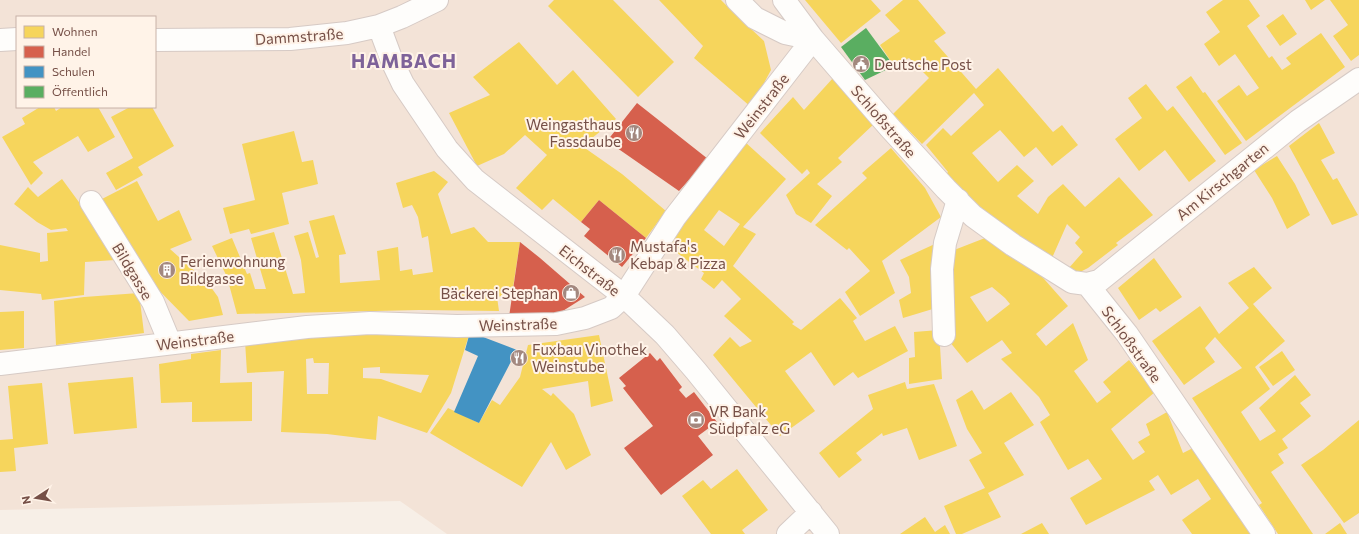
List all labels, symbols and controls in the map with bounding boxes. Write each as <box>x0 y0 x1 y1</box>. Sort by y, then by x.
legend <box>16 16 156 108</box>
text: Wohnen <box>52 24 98 38</box>
street label: Dammstraße <box>254 24 344 48</box>
text: Handel <box>52 44 90 58</box>
district label: HAMBACH <box>351 49 457 72</box>
public building icon: Deutsche Post <box>851 54 871 74</box>
place label: Deutsche Post <box>874 55 972 73</box>
text: Schulen <box>52 64 95 78</box>
street label: Weinstraße <box>730 70 792 142</box>
street label: Schloßstraße <box>848 81 920 161</box>
text: Öffentlich <box>52 84 108 98</box>
place label: Weingasthaus Fassdaube <box>526 115 621 150</box>
restaurant icon: Weingasthaus Fassdaube <box>624 123 644 143</box>
street label: Am Kirschgarten <box>1172 138 1272 224</box>
place label: Mustafa's Kebap & Pizza <box>630 237 726 272</box>
street label: Bildgasse <box>109 239 157 303</box>
street label: Eichstraße <box>556 241 624 299</box>
restaurant icon: Mustafa's Kebap & Pizza <box>607 245 627 265</box>
place label: Ferienwohnung Bildgasse <box>180 252 285 287</box>
building icon: Ferienwohnung Bildgasse <box>157 260 177 280</box>
shop icon: Bäckerei Stephan <box>561 283 581 303</box>
place label: Bäckerei Stephan <box>441 284 558 302</box>
street label: Schloßstraße <box>1098 302 1166 386</box>
street label: Weinstraße <box>479 314 557 334</box>
street label: Weinstraße <box>155 326 235 354</box>
place label: Fuxbau Vinothek Weinstube <box>532 340 647 375</box>
restaurant icon: Fuxbau Vinothek Weinstube <box>509 348 529 368</box>
place label: VR Bank Südpfalz eG <box>709 402 790 437</box>
bank icon: VR Bank Südpfalz eG <box>686 410 706 430</box>
north arrow <box>16 478 56 518</box>
text: N <box>19 495 33 506</box>

